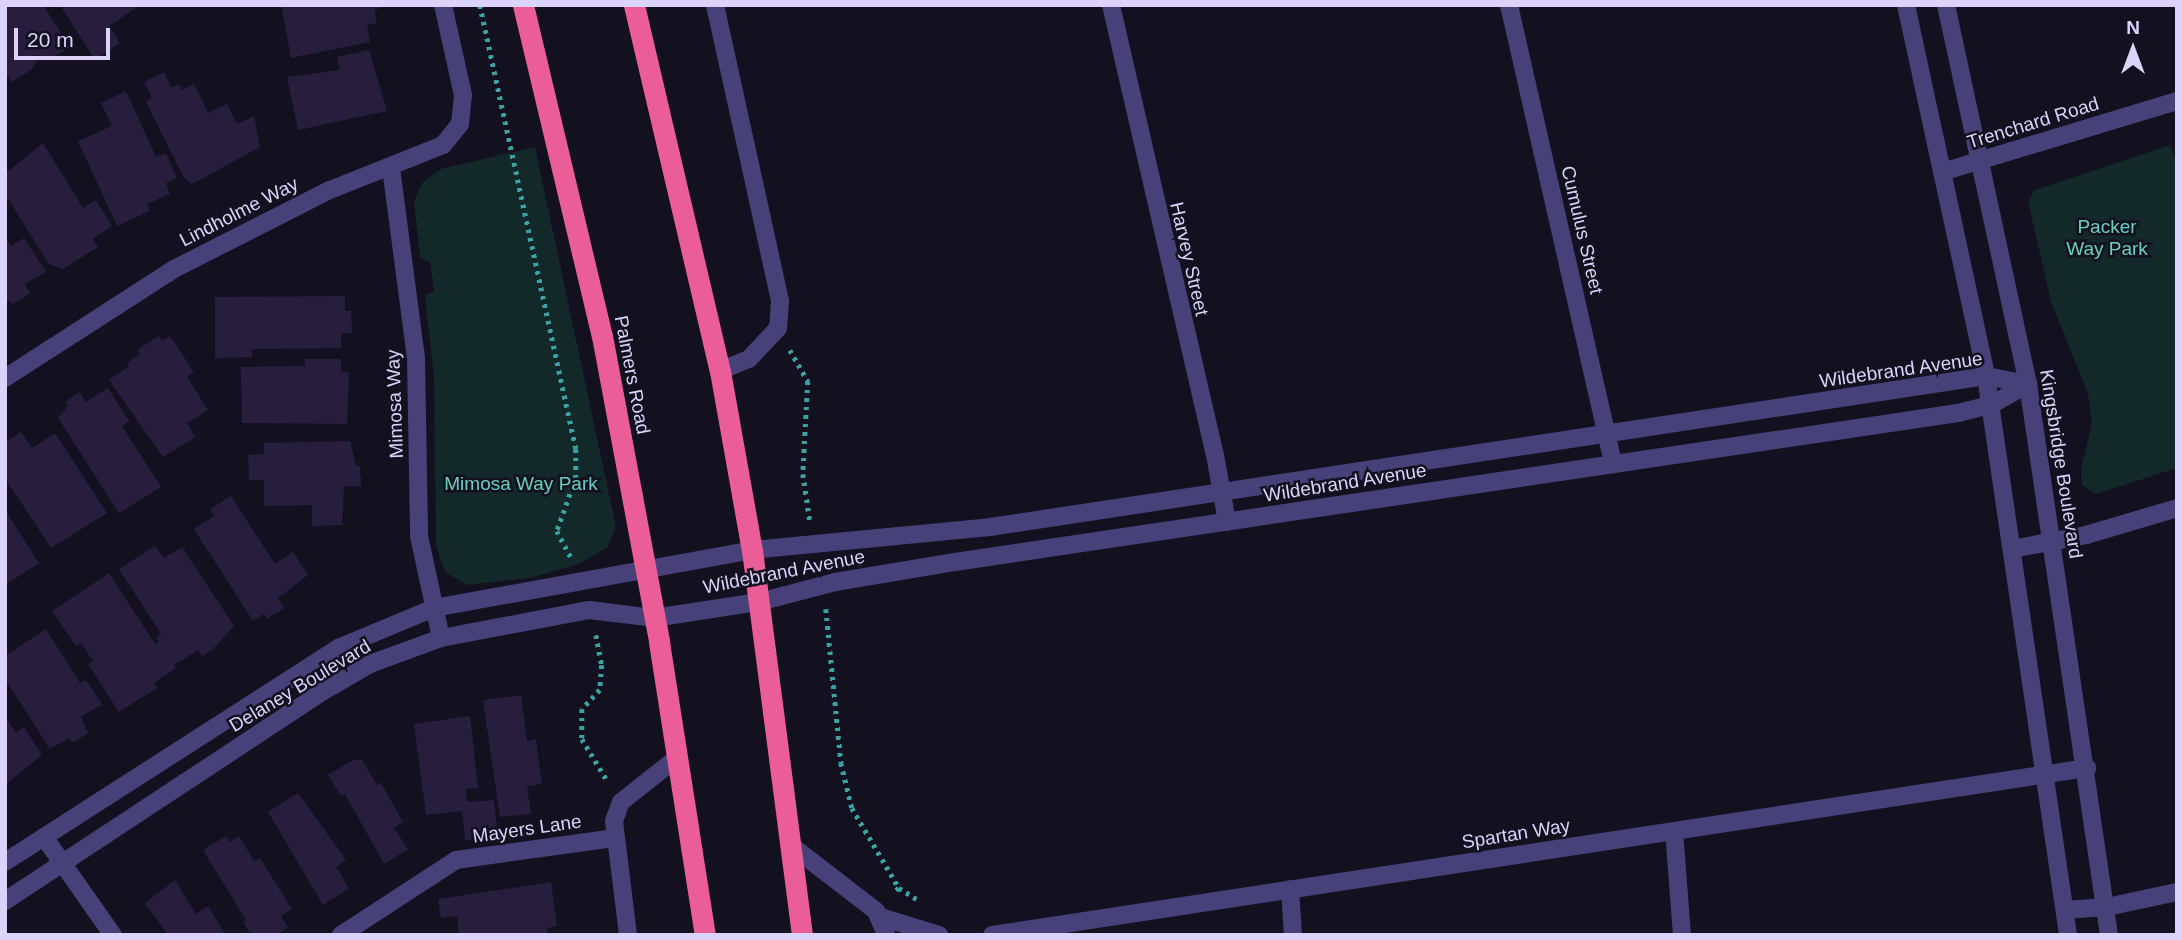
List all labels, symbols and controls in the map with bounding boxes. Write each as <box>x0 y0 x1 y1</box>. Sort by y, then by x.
scale bar <box>18 14 114 58</box>
north arrow <box>2098 14 2168 84</box>
text: N <box>2126 17 2140 38</box>
text: 20 m <box>27 28 74 51</box>
street label: Trenchard Road <box>1964 92 2102 154</box>
street label: Cumulus Street <box>1556 164 1608 296</box>
street label: Lindholme Way <box>176 172 302 252</box>
street label: Harvey Street <box>1165 200 1213 318</box>
park label: Packer Way Park <box>2066 216 2148 260</box>
street label: Palmers Road <box>609 314 655 436</box>
street label: Wildebrand Avenue <box>1817 347 1985 393</box>
street label: Mimosa Way <box>382 349 408 459</box>
street label: Kingsbridge Boulevard <box>2035 368 2087 560</box>
street label: Wildebrand Avenue <box>1261 459 1429 507</box>
park label: Mimosa Way Park <box>444 473 598 495</box>
street label: Wildebrand Avenue <box>701 545 867 599</box>
street label: Delaney Boulevard <box>225 635 375 737</box>
street label: Mayers Lane <box>471 810 583 848</box>
street label: Spartan Way <box>1460 814 1572 854</box>

